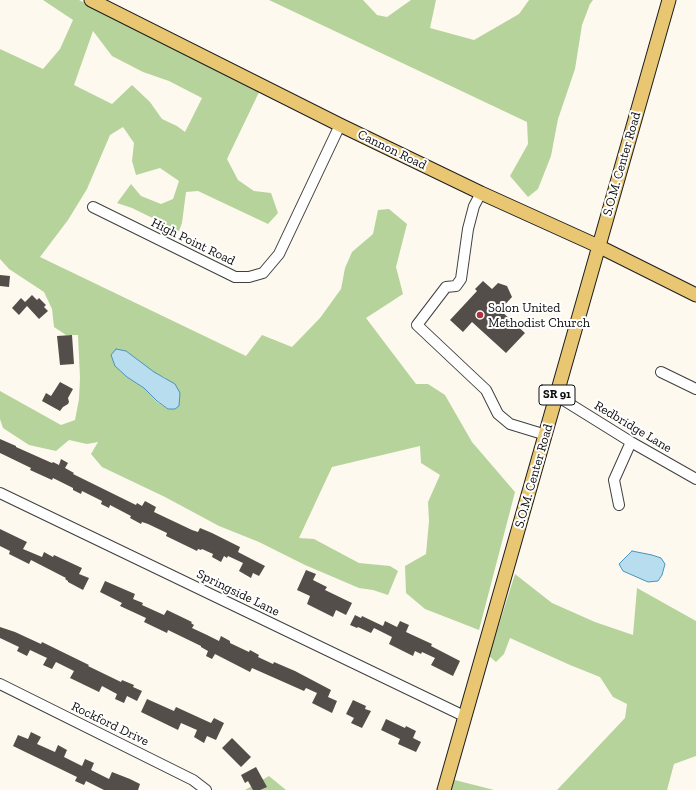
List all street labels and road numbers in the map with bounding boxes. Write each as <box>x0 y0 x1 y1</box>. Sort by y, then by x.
street label: S.O.M. Center Road <box>600 110 644 218</box>
street label: Cannon Road <box>355 127 429 173</box>
street label: High Point Road <box>148 215 238 269</box>
road number: SR 91 <box>539 385 575 405</box>
street label: Redbridge Lane <box>592 398 674 456</box>
street label: S.O.M. Center Road <box>512 422 556 530</box>
street label: Springside Lane <box>194 566 282 620</box>
street label: Rockford Drive <box>69 699 151 749</box>

